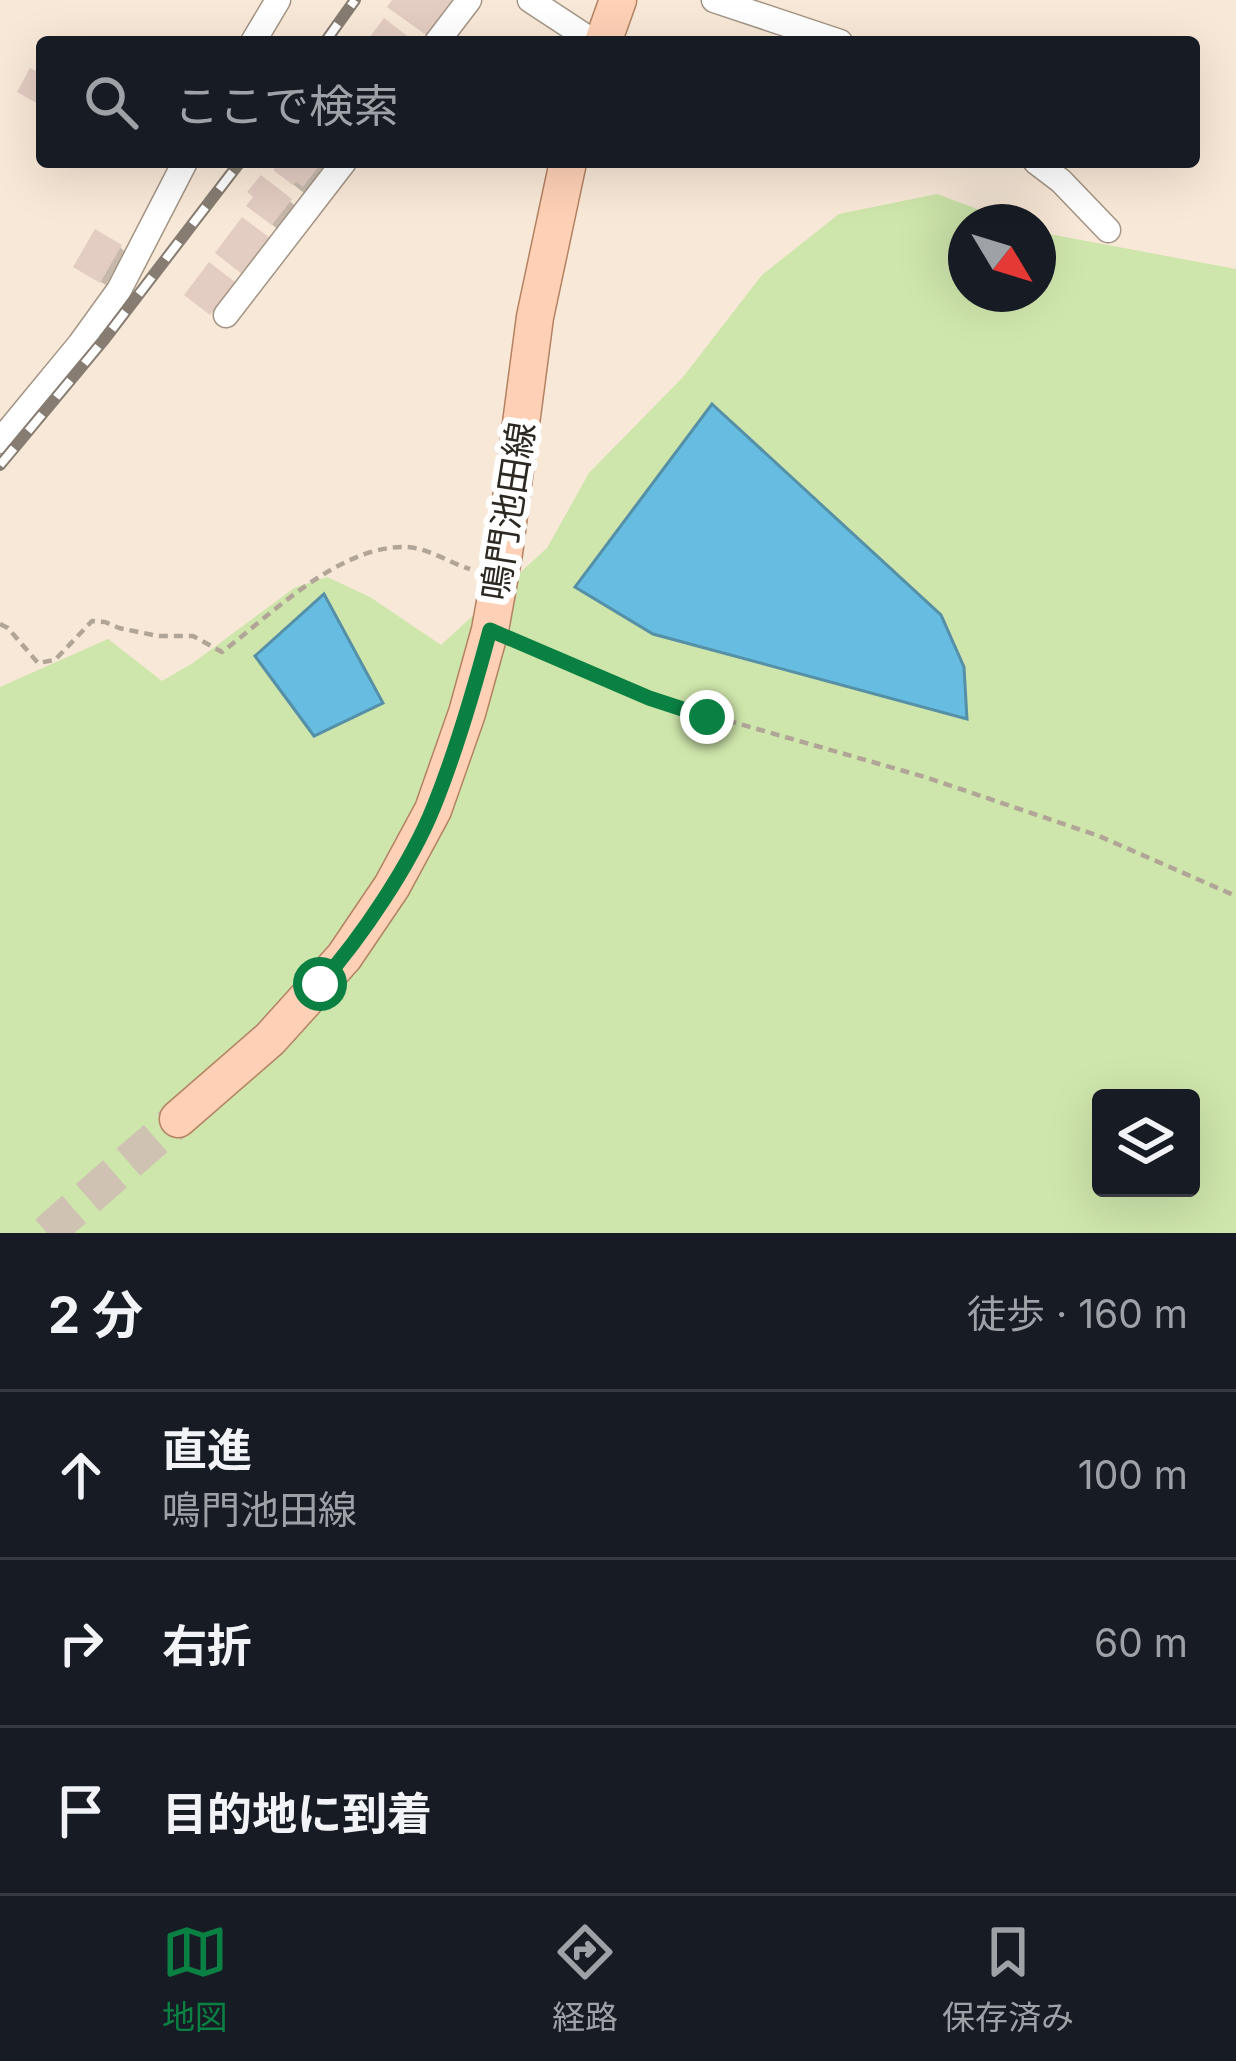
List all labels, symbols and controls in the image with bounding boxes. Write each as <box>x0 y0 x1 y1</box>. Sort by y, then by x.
search box <box>36 36 1200 168</box>
icon: search <box>78 69 144 135</box>
text: ここで検索 <box>174 78 399 133</box>
north arrow <box>948 204 1056 312</box>
street label: 鳴門池田線 <box>472 419 544 603</box>
route end <box>680 690 734 744</box>
route start <box>293 957 347 1011</box>
map controls <box>1092 1089 1200 1197</box>
button: layers <box>1092 1089 1200 1197</box>
text: 2 分 <box>48 1284 143 1345</box>
text: 徒歩 · 160 m <box>967 1290 1188 1337</box>
text: 直進 <box>162 1422 252 1477</box>
icon: ahead <box>48 1442 114 1508</box>
text: 100 m <box>1078 1451 1188 1498</box>
text: 鳴門池田線 <box>162 1486 357 1533</box>
icon: right <box>48 1610 114 1676</box>
text: 右折 <box>162 1618 252 1673</box>
text: 60 m <box>1094 1619 1188 1666</box>
icon: arrive <box>48 1778 114 1844</box>
text: 目的地に到着 <box>162 1786 432 1841</box>
tab: 地図 <box>162 1919 228 2039</box>
tab: 経路 <box>552 1919 618 2039</box>
tab: 保存済み <box>942 1919 1074 2039</box>

